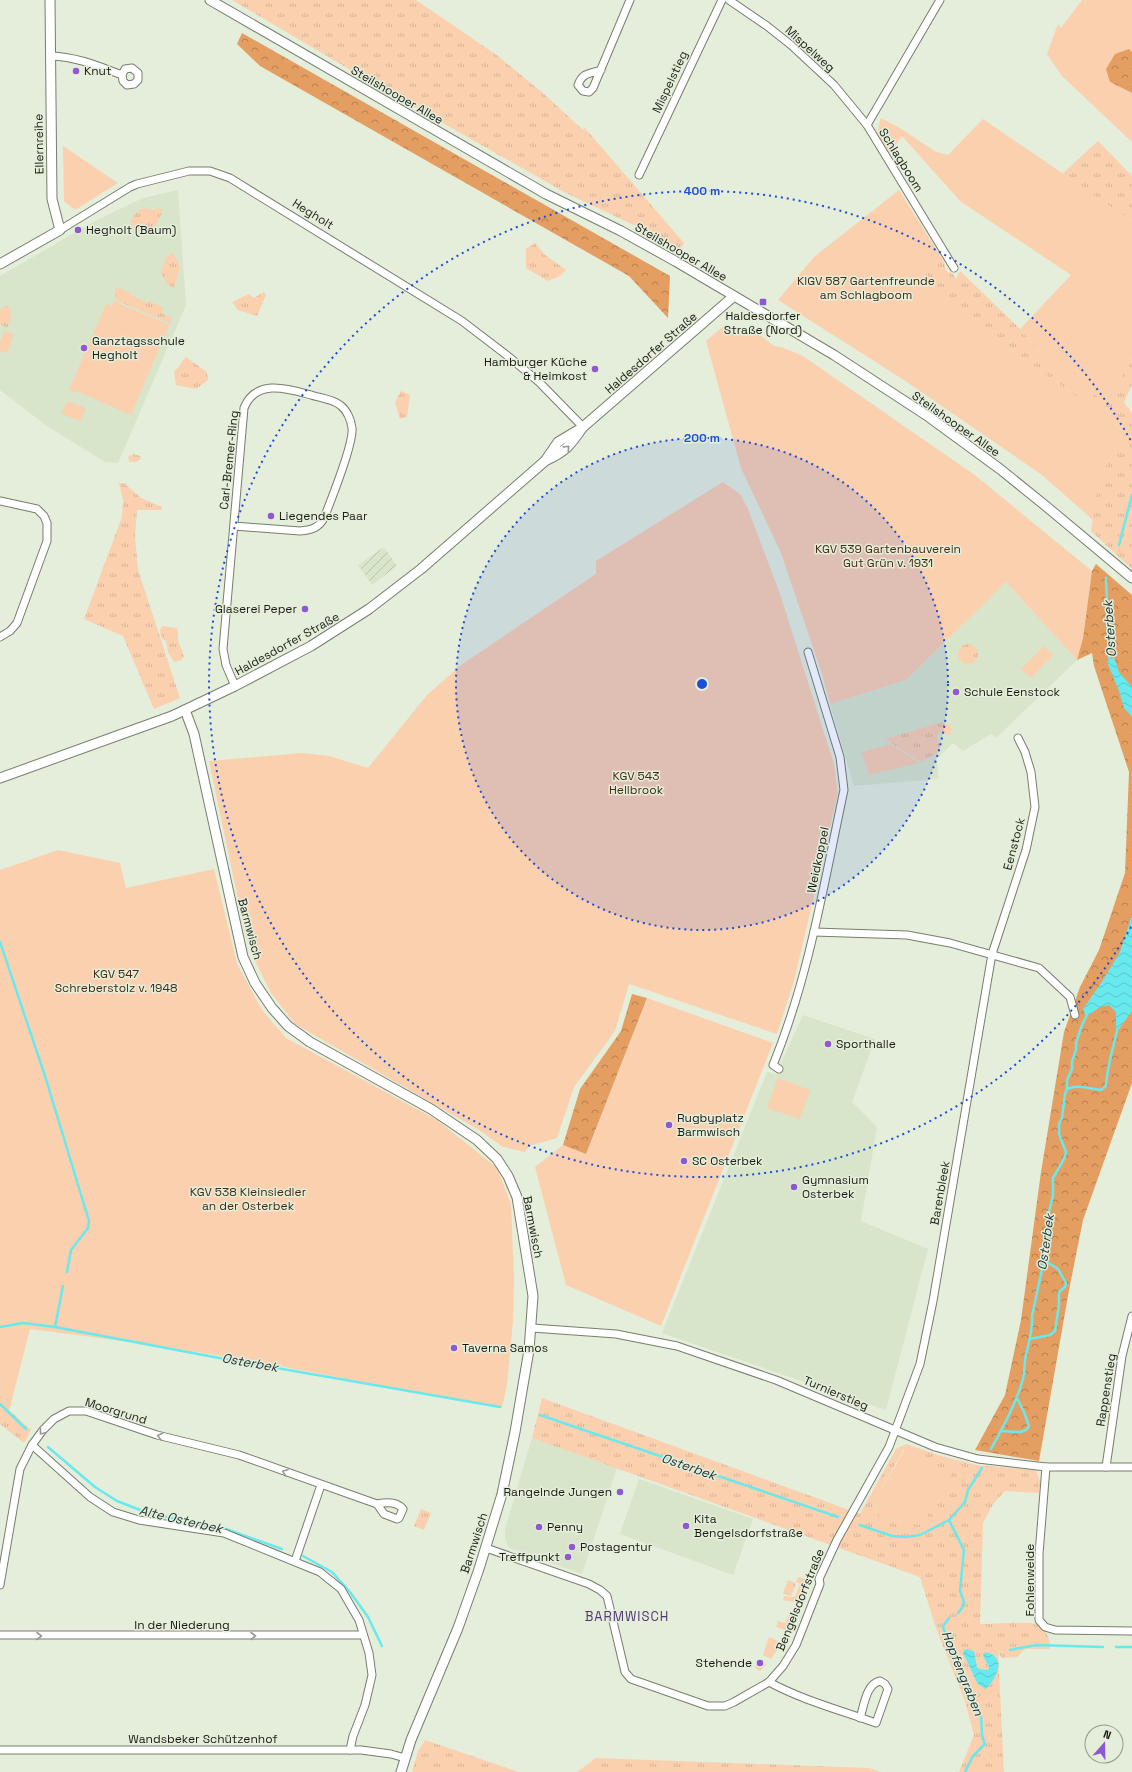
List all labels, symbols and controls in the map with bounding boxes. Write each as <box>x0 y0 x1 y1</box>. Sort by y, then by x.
street label: Mispelweg <box>782 22 838 76</box>
street label: Mispelstieg <box>649 48 691 116</box>
street label: Steilshooper Allee <box>348 62 446 128</box>
place label: Knut <box>84 63 111 79</box>
marker: Knut <box>71 66 81 76</box>
street label: Ellernreihe <box>30 114 48 174</box>
street label: Schlagboom <box>875 125 927 195</box>
text: 400 m <box>684 183 720 199</box>
street label: Hegholt <box>289 195 337 233</box>
street label: Steilshooper Allee <box>632 219 730 285</box>
place label: Hegholt (Baum) <box>86 222 176 238</box>
marker: Hegholt (Baum) <box>73 225 83 235</box>
park label: KlGV 587 Gartenfreunde am Schlagboom <box>797 273 935 303</box>
marker: Haldesdorfer Straße (Nord) <box>758 297 768 307</box>
place label: Haldesdorfer Straße (Nord) <box>724 308 802 338</box>
street label: Haldesdorfer Straße <box>602 309 700 397</box>
place label: Ganztagsschule Hegholt <box>92 333 185 363</box>
marker: Ganztagsschule Hegholt <box>79 343 89 353</box>
place label: Hamburger Küche & Heimkost <box>484 354 587 384</box>
marker: Hamburger Küche & Heimkost <box>590 364 600 374</box>
street label: Steilshooper Allee <box>909 388 1003 460</box>
street label: Carl-Bremer-Ring <box>216 410 242 510</box>
text: 200 m <box>684 430 720 446</box>
one-way arrow <box>562 445 570 453</box>
place label: Liegendes Paar <box>279 508 368 524</box>
marker: Liegendes Paar <box>266 511 276 521</box>
park label: KGV 539 Gartenbauverein Gut Grün v. 1931 <box>815 541 961 571</box>
water label: Osterbek <box>1099 598 1120 658</box>
place label: Glaserei Peper <box>215 601 297 617</box>
marker: Glaserei Peper <box>300 604 310 614</box>
street label: Haldesdorfer Straße <box>232 609 342 679</box>
centre of rings <box>695 677 709 691</box>
place label: Schule Eenstock <box>964 684 1061 700</box>
marker: Schule Eenstock <box>951 687 961 697</box>
park label: KGV 543 Hellbrook <box>609 768 664 798</box>
street label: Eenstock <box>999 815 1029 872</box>
street label: Weidkoppel <box>803 825 833 895</box>
street label: Barmwisch <box>234 896 266 962</box>
park label: KGV 547 Schreberstolz v. 1948 <box>55 966 177 996</box>
place label: Sporthalle <box>836 1036 896 1052</box>
marker: Sporthalle <box>823 1039 833 1049</box>
place label: Rugbyplatz Barmwisch <box>677 1110 744 1140</box>
marker: Rugbyplatz Barmwisch <box>664 1120 674 1130</box>
place label: SC Osterbek <box>692 1153 763 1169</box>
marker: SC Osterbek <box>679 1156 689 1166</box>
street label: Barenbleek <box>926 1159 954 1226</box>
place label: Gymnasium Osterbek <box>802 1172 869 1202</box>
marker: Gymnasium Osterbek <box>789 1182 799 1192</box>
park label: KGV 538 Kleinsiedler an der Osterbek <box>190 1184 307 1214</box>
street label: Barmwisch <box>519 1195 547 1259</box>
water label: Osterbek <box>1033 1211 1058 1271</box>
place label: Taverna Samos <box>462 1340 548 1356</box>
marker: Taverna Samos <box>449 1343 459 1353</box>
water label: Osterbek <box>220 1349 281 1376</box>
street label: Rappenstieg <box>1092 1352 1120 1428</box>
street label: Turnierstieg <box>801 1372 871 1414</box>
street label: Moorgrund <box>83 1394 149 1428</box>
one-way arrow <box>40 1427 47 1434</box>
one-way arrow <box>157 1432 164 1441</box>
water label: Osterbek <box>659 1449 720 1484</box>
one-way arrow <box>281 1468 288 1476</box>
place label: Rangelnde Jungen <box>503 1484 612 1500</box>
marker: Rangelnde Jungen <box>615 1487 625 1497</box>
water label: Alte Osterbek <box>138 1502 226 1538</box>
street label: Barmwisch <box>457 1511 491 1575</box>
place label: Kita Bengelsdorfstraße <box>694 1511 803 1541</box>
place label: Penny <box>547 1519 583 1535</box>
marker: Kita Bengelsdorfstraße <box>681 1521 691 1531</box>
marker: Penny <box>534 1522 544 1532</box>
place label: Postagentur <box>580 1539 653 1555</box>
marker: Postagentur <box>567 1542 577 1552</box>
street label: Fohlenweide <box>1022 1544 1038 1616</box>
street label: Bengelsdorfstraße <box>772 1547 828 1653</box>
place label: Treffpunkt <box>499 1549 560 1565</box>
marker: Treffpunkt <box>563 1552 573 1562</box>
district label: BARMWISCH <box>585 1608 669 1625</box>
street label: In der Niederung <box>134 1617 230 1633</box>
water label: Hopfengraben <box>938 1628 988 1719</box>
one-way arrow <box>36 1632 42 1640</box>
one-way arrow <box>250 1632 256 1640</box>
place label: Stehende <box>696 1655 752 1671</box>
marker: Stehende <box>755 1658 765 1668</box>
north arrow <box>1084 1724 1124 1764</box>
text: N <box>1102 1727 1113 1742</box>
street label: Wandsbeker Schützenhof <box>128 1731 278 1747</box>

